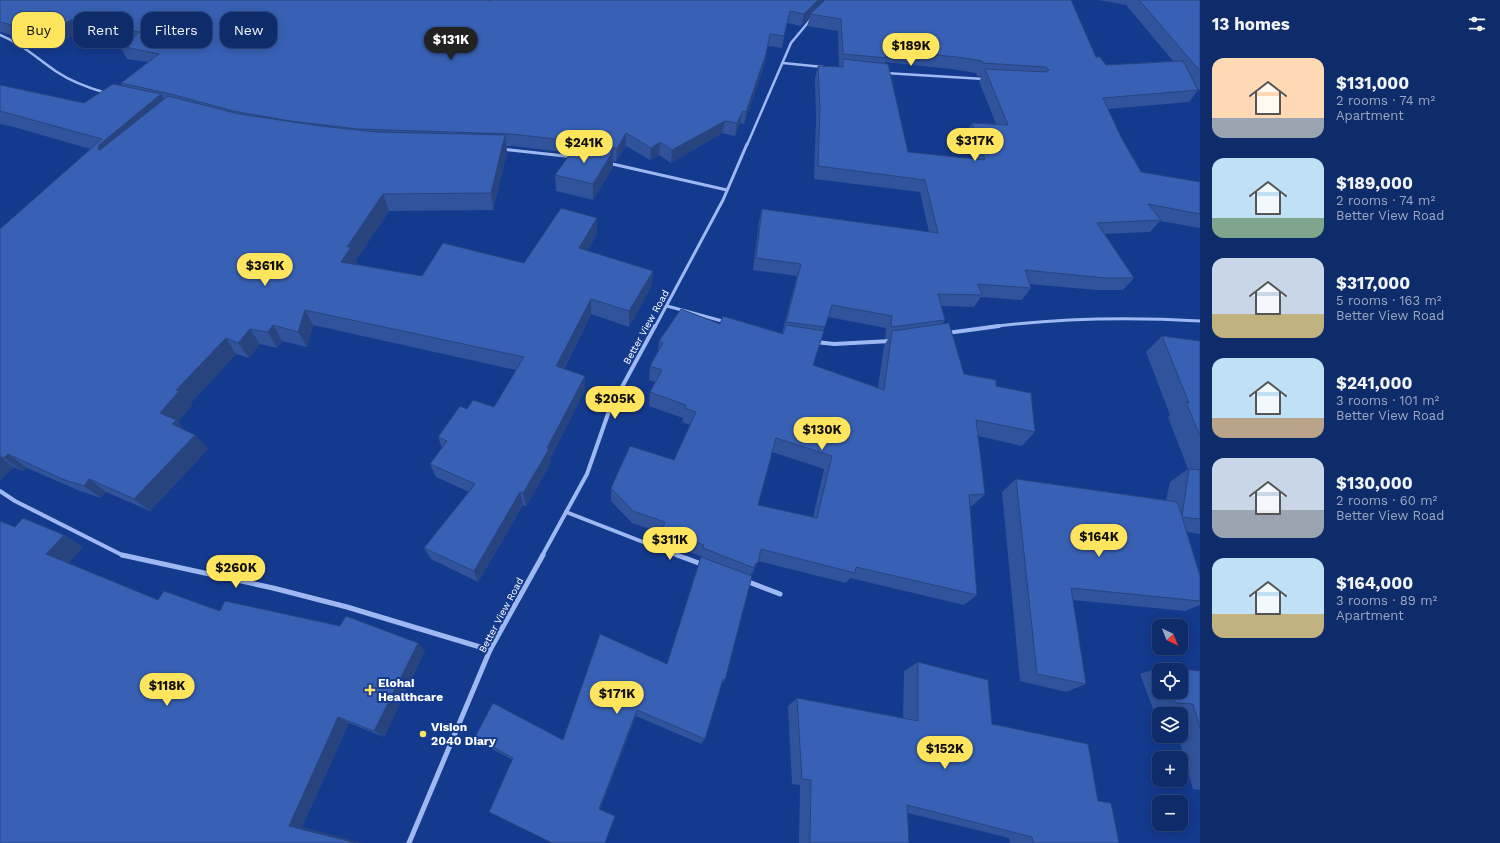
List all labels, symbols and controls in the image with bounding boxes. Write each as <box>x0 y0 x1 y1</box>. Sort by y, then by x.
chip: Buy <box>12 12 65 48</box>
chip: Rent <box>73 12 133 48</box>
chip: Filters <box>141 12 212 48</box>
chip: New <box>220 12 277 48</box>
icon: filters <box>1466 13 1488 35</box>
text: 13 homes <box>1212 14 1290 34</box>
pin: $131K <box>423 27 479 61</box>
text: $131K <box>433 32 469 47</box>
pin: $189K <box>883 33 939 67</box>
text: $189K <box>891 38 931 53</box>
text: $131,000 <box>1336 73 1409 93</box>
icon: home <box>1244 74 1292 122</box>
text: 2 rooms · 74 m² <box>1336 93 1435 108</box>
text: Apartment <box>1336 108 1404 123</box>
pin: $317K <box>947 128 1003 162</box>
pin: $241K <box>556 130 612 164</box>
text: $317K <box>956 133 994 148</box>
text: $241K <box>565 135 603 150</box>
text: $189,000 <box>1336 173 1413 193</box>
icon: home <box>1244 174 1292 222</box>
text: 2 rooms · 74 m² <box>1336 193 1435 208</box>
text: Better View Road <box>1336 208 1444 223</box>
pin: $361K <box>237 253 293 287</box>
text: $361K <box>246 258 284 273</box>
text: $317,000 <box>1336 273 1410 293</box>
icon: home <box>1244 274 1292 322</box>
street label: Better View Road <box>621 288 671 366</box>
text: 5 rooms · 163 m² <box>1336 293 1442 308</box>
text: Better View Road <box>1336 308 1444 323</box>
text: $241,000 <box>1336 373 1412 393</box>
icon: home <box>1244 374 1292 422</box>
pin: $205K <box>587 386 643 420</box>
text: $205K <box>595 391 635 406</box>
text: 3 rooms · 101 m² <box>1336 393 1439 408</box>
text: Better View Road <box>1336 408 1444 423</box>
pin: $130K <box>794 417 850 451</box>
text: $130K <box>802 422 842 437</box>
text: $130,000 <box>1336 473 1413 493</box>
icon: home <box>1244 474 1292 522</box>
text: 2 rooms · 60 m² <box>1336 493 1437 508</box>
text: Better View Road <box>1336 508 1444 523</box>
pin: $164K <box>1071 524 1127 558</box>
pin: $311K <box>642 527 698 561</box>
text: $164K <box>1079 529 1119 544</box>
text: $311K <box>652 532 688 547</box>
pin: $260K <box>208 555 264 589</box>
text: $260K <box>215 560 257 575</box>
text: $164,000 <box>1336 573 1413 593</box>
icon: home <box>1244 574 1292 622</box>
street label: Better View Road <box>477 576 525 654</box>
text: 3 rooms · 89 m² <box>1336 593 1437 608</box>
text: Apartment <box>1336 608 1404 623</box>
north arrow <box>1152 619 1188 655</box>
map controls <box>1152 619 1188 831</box>
button: locate <box>1152 663 1188 699</box>
pin: $118K <box>139 673 195 707</box>
place label: Elohai Healthcare <box>378 676 443 704</box>
text: $118K <box>149 678 185 693</box>
pin: $171K <box>589 681 645 715</box>
marker: Elohai Healthcare <box>365 685 375 695</box>
text: $171K <box>599 686 635 701</box>
button: layers <box>1152 707 1188 743</box>
place label: Vision 2040 Diary <box>431 720 496 748</box>
marker: Vision 2040 Diary <box>418 729 428 739</box>
pin: $152K <box>917 736 973 770</box>
text: $152K <box>926 741 964 756</box>
button: + <box>1152 751 1188 787</box>
button: − <box>1152 795 1188 831</box>

